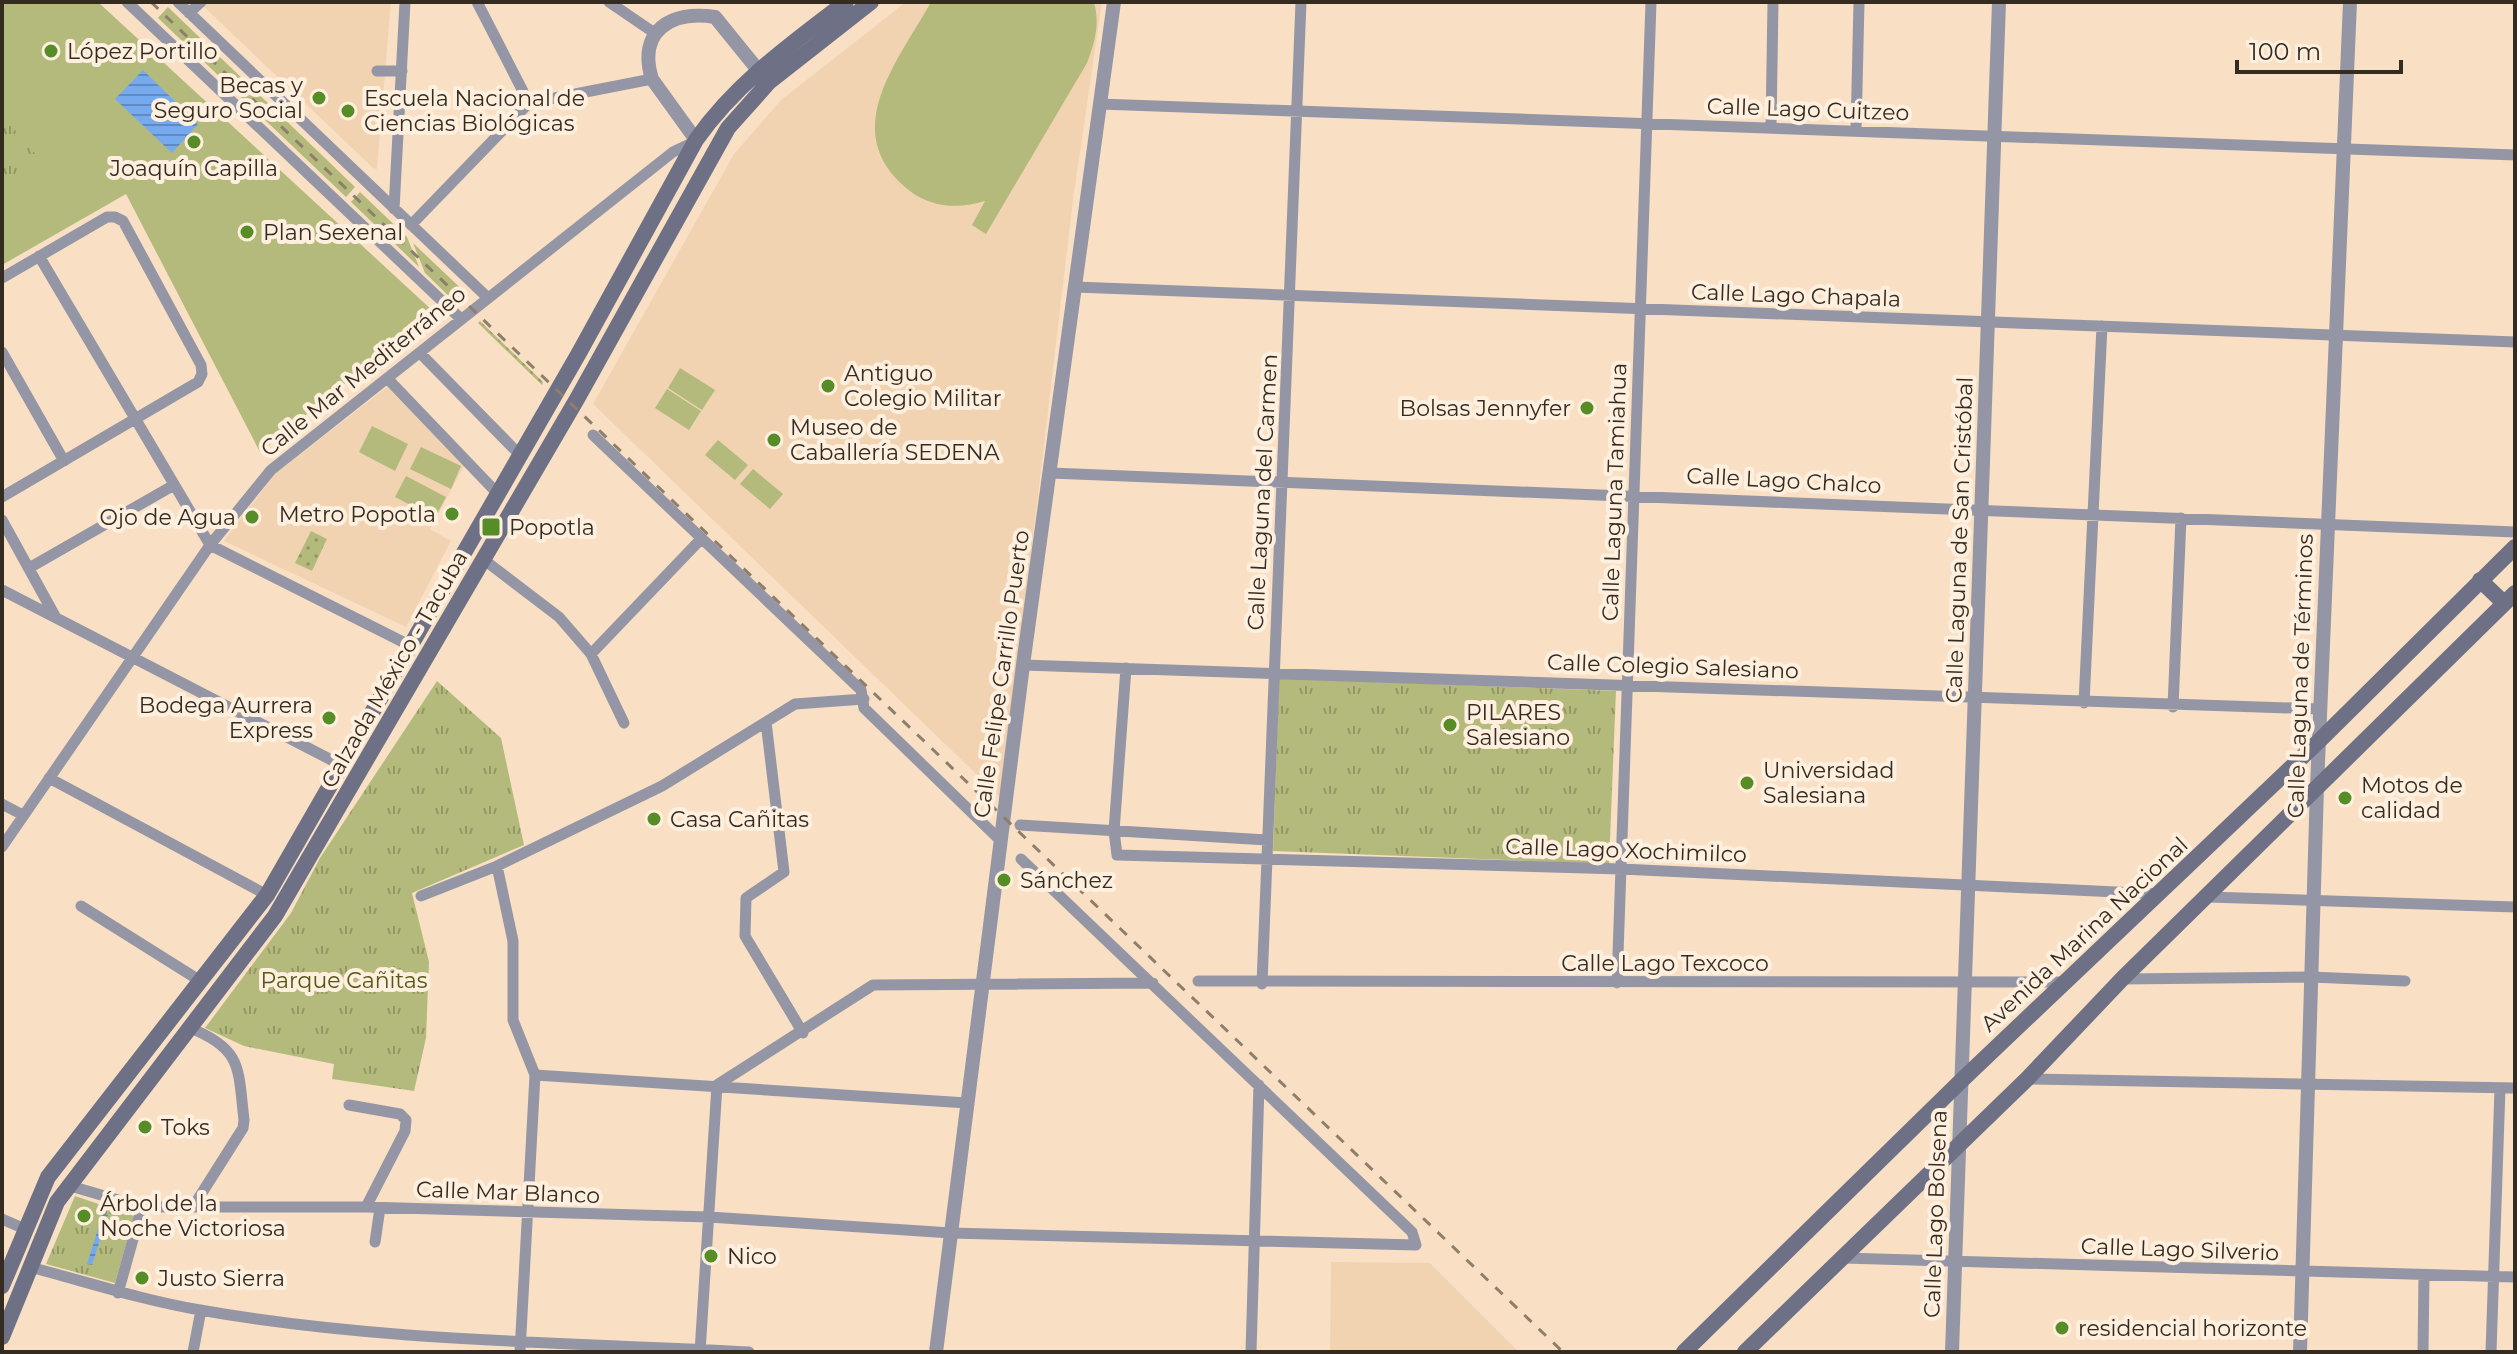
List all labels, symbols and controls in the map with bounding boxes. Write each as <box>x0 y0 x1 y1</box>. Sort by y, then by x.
scale bar <box>2237 24 2401 74</box>
text: 100 m <box>2249 37 2321 66</box>
place label: López Portillo <box>67 38 218 65</box>
marker: López Portillo <box>42 42 60 60</box>
place label: Becas y Seguro Social <box>154 72 303 124</box>
place label: Escuela Nacional de Ciencias Biológicas <box>364 85 585 137</box>
marker: Becas y Seguro Social <box>310 89 328 107</box>
street label: Calle Lago Cuitzeo <box>1706 92 1910 127</box>
marker: Escuela Nacional de Ciencias Biológicas <box>339 102 357 120</box>
marker: Joaquín Capilla <box>185 133 203 151</box>
place label: Joaquín Capilla <box>109 155 278 182</box>
place label: Plan Sexenal <box>263 219 403 246</box>
marker: Plan Sexenal <box>238 223 256 241</box>
street label: Calle Lago Chapala <box>1691 278 1901 313</box>
street label: Calle Mar Mediterráneo <box>255 280 471 462</box>
street label: Calle Laguna del Carmen <box>1242 353 1283 631</box>
place label: Antiguo Colegio Militar <box>844 360 1002 412</box>
street label: Calle Laguna Tamiahua <box>1596 362 1633 622</box>
street label: Calle Laguna de San Cristóbal <box>1940 376 1979 704</box>
marker: Antiguo Colegio Militar <box>819 377 837 395</box>
place label: Bolsas Jennyfer <box>1400 395 1571 422</box>
marker: Bolsas Jennyfer <box>1578 399 1596 417</box>
place label: Museo de Caballería SEDENA <box>790 414 1000 466</box>
marker: Museo de Caballería SEDENA <box>765 431 783 449</box>
street label: Calle Lago Chalco <box>1686 462 1882 499</box>
place label: Metro Popotla <box>279 501 436 528</box>
place label: Ojo de Agua <box>99 504 236 531</box>
marker: Metro Popotla <box>443 505 461 523</box>
marker: Ojo de Agua <box>243 508 261 526</box>
place label: Popotla <box>509 514 595 541</box>
marker: Popotla <box>480 516 502 538</box>
street label: Calle Felipe Carrillo Puerto <box>968 528 1035 820</box>
street label: Calle Laguna de Términos <box>2282 533 2319 819</box>
street label: Calzada México - Tacuba <box>315 546 474 793</box>
street label: Calle Colegio Salesiano <box>1547 649 1799 684</box>
place label: Bodega Aurrera Express <box>139 692 313 744</box>
place label: PILARES Salesiano <box>1466 699 1570 751</box>
marker: Bodega Aurrera Express <box>320 709 338 727</box>
marker: PILARES Salesiano <box>1441 716 1459 734</box>
place label: Universidad Salesiana <box>1763 757 1894 809</box>
place label: Motos de calidad <box>2361 772 2463 824</box>
marker: Universidad Salesiana <box>1738 774 1756 792</box>
marker: Motos de calidad <box>2336 789 2354 807</box>
place label: Casa Cañitas <box>670 806 809 833</box>
marker: Casa Cañitas <box>645 810 663 828</box>
street label: Avenida Marina Nacional <box>1975 831 2193 1037</box>
street label: Calle Lago Xochimilco <box>1505 833 1747 868</box>
place label: Sánchez <box>1020 867 1113 894</box>
marker: Sánchez <box>995 871 1013 889</box>
street label: Calle Lago Texcoco <box>1561 950 1769 977</box>
park label: Parque Cañitas <box>261 967 428 994</box>
street label: Calle Lago Bolsena <box>1918 1110 1953 1318</box>
place label: Toks <box>161 1114 210 1141</box>
marker: Toks <box>136 1118 154 1136</box>
street label: Calle Mar Blanco <box>415 1176 601 1209</box>
place label: Árbol de la Noche Victoriosa <box>100 1190 286 1242</box>
marker: Árbol de la Noche Victoriosa <box>75 1207 93 1225</box>
street label: Calle Lago Silverio <box>2080 1233 2280 1266</box>
place label: Nico <box>727 1243 777 1270</box>
marker: Nico <box>702 1247 720 1265</box>
place label: Justo Sierra <box>157 1265 285 1292</box>
marker: Justo Sierra <box>133 1269 151 1287</box>
place label: residencial horizonte <box>2078 1315 2307 1342</box>
marker: residencial horizonte <box>2053 1319 2071 1337</box>

